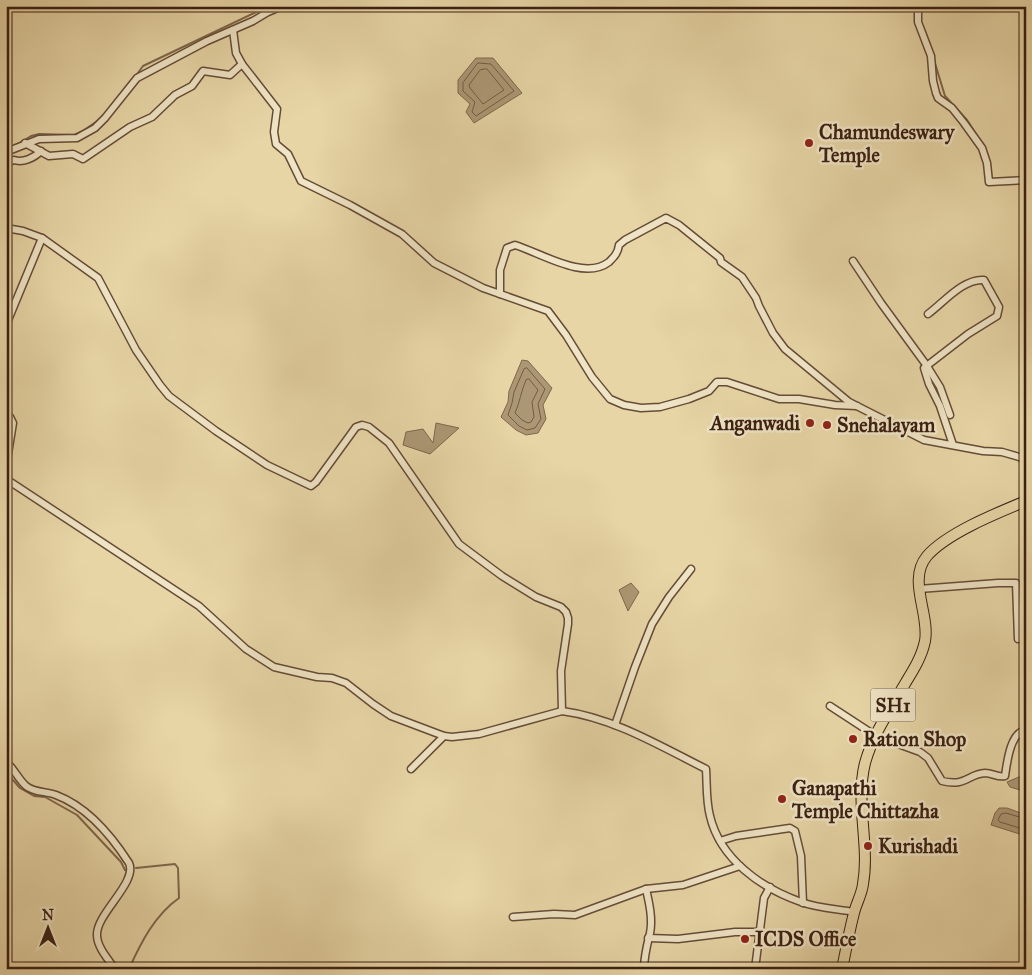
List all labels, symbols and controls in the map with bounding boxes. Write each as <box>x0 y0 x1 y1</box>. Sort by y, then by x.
place label: Chamundeswary Temple <box>818 120 956 168</box>
marker: Chamundeswary Temple <box>803 137 815 149</box>
place label: Anganwadi <box>708 411 800 436</box>
place label: Snehalayam <box>837 413 936 438</box>
marker: Anganwadi <box>804 417 816 429</box>
marker: Snehalayam <box>821 419 833 431</box>
road number: SH1 <box>870 688 916 722</box>
place label: Ration Shop <box>863 727 966 752</box>
marker: Ration Shop <box>847 733 859 745</box>
place label: Ganapathi Temple Chittazha <box>791 776 939 824</box>
marker: Ganapathi Temple Chittazha <box>776 793 788 805</box>
place label: Kurishadi <box>878 834 958 858</box>
marker: Kurishadi <box>862 840 874 852</box>
north arrow <box>22 902 72 952</box>
text: N <box>42 907 54 924</box>
place label: ICDS Office <box>755 927 857 951</box>
marker: ICDS Office <box>739 933 751 945</box>

